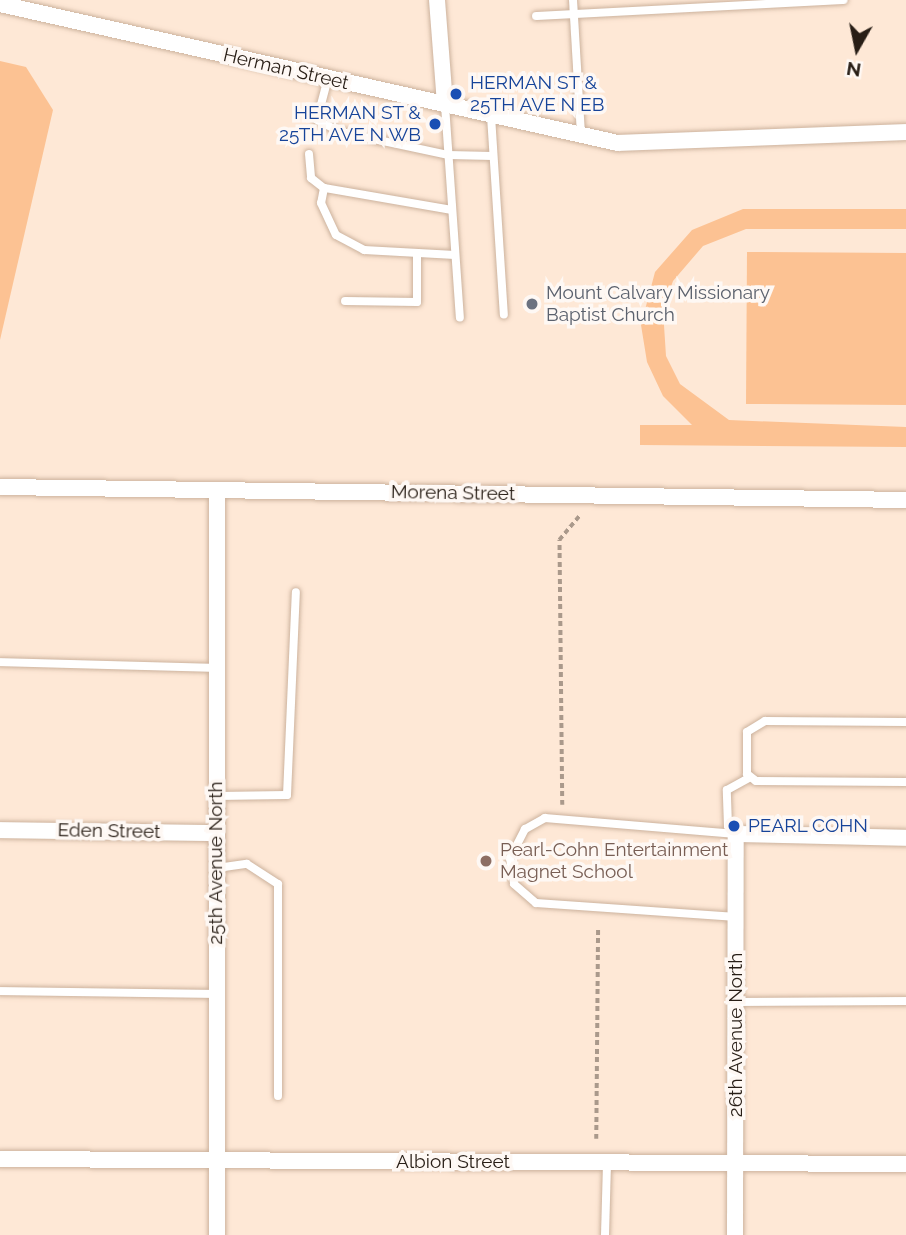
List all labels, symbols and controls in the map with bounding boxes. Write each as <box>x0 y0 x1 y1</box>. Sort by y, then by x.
north arrow <box>822 14 892 84</box>
street label: Herman Street <box>221 43 351 95</box>
text: N <box>845 58 863 82</box>
place label: HERMAN ST & 25TH AVE N EB <box>470 72 605 116</box>
marker: HERMAN ST & 25TH AVE N EB <box>448 86 464 102</box>
place label: HERMAN ST & 25TH AVE N WB <box>278 102 421 146</box>
marker: HERMAN ST & 25TH AVE N WB <box>427 116 443 132</box>
place label: Mount Calvary Missionary Baptist Church <box>546 282 771 326</box>
marker: Mount Calvary Missionary Baptist Church <box>524 296 540 312</box>
street label: Morena Street <box>391 481 515 505</box>
street label: 25th Avenue North <box>205 781 227 945</box>
place label: PEARL COHN <box>748 815 868 837</box>
marker: PEARL COHN <box>726 818 742 834</box>
street label: Eden Street <box>57 819 161 843</box>
place label: Pearl-Cohn Entertainment Magnet School <box>500 839 728 883</box>
marker: Pearl-Cohn Entertainment Magnet School <box>478 853 494 869</box>
street label: 26th Avenue North <box>725 952 747 1118</box>
street label: Albion Street <box>396 1151 510 1173</box>

